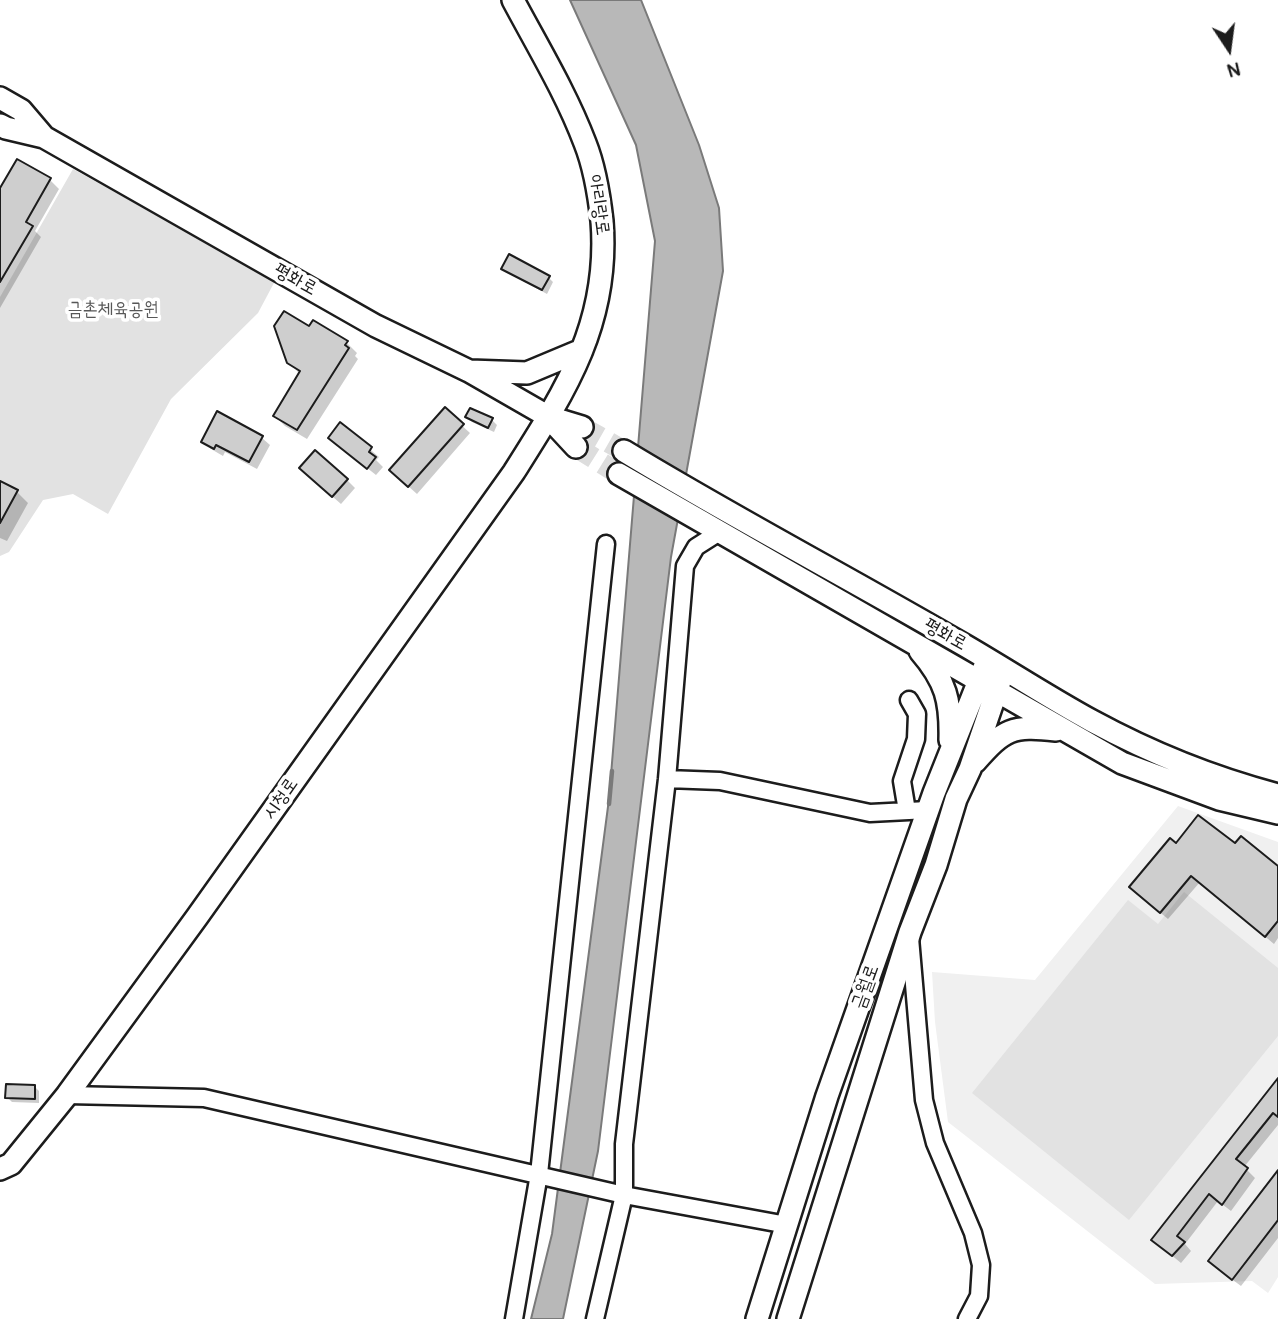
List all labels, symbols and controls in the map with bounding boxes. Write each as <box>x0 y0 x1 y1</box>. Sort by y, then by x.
north arrow <box>1194 14 1264 84</box>
text: N <box>1225 56 1243 83</box>
street label: 아리랑로 <box>582 173 614 237</box>
street label: 평화로 <box>269 259 321 301</box>
park label: 금촌체육공원 <box>67 299 159 321</box>
street label: 평화로 <box>919 614 971 656</box>
street label: 시청로 <box>259 774 303 824</box>
street label: 금월로 <box>847 962 885 1012</box>

